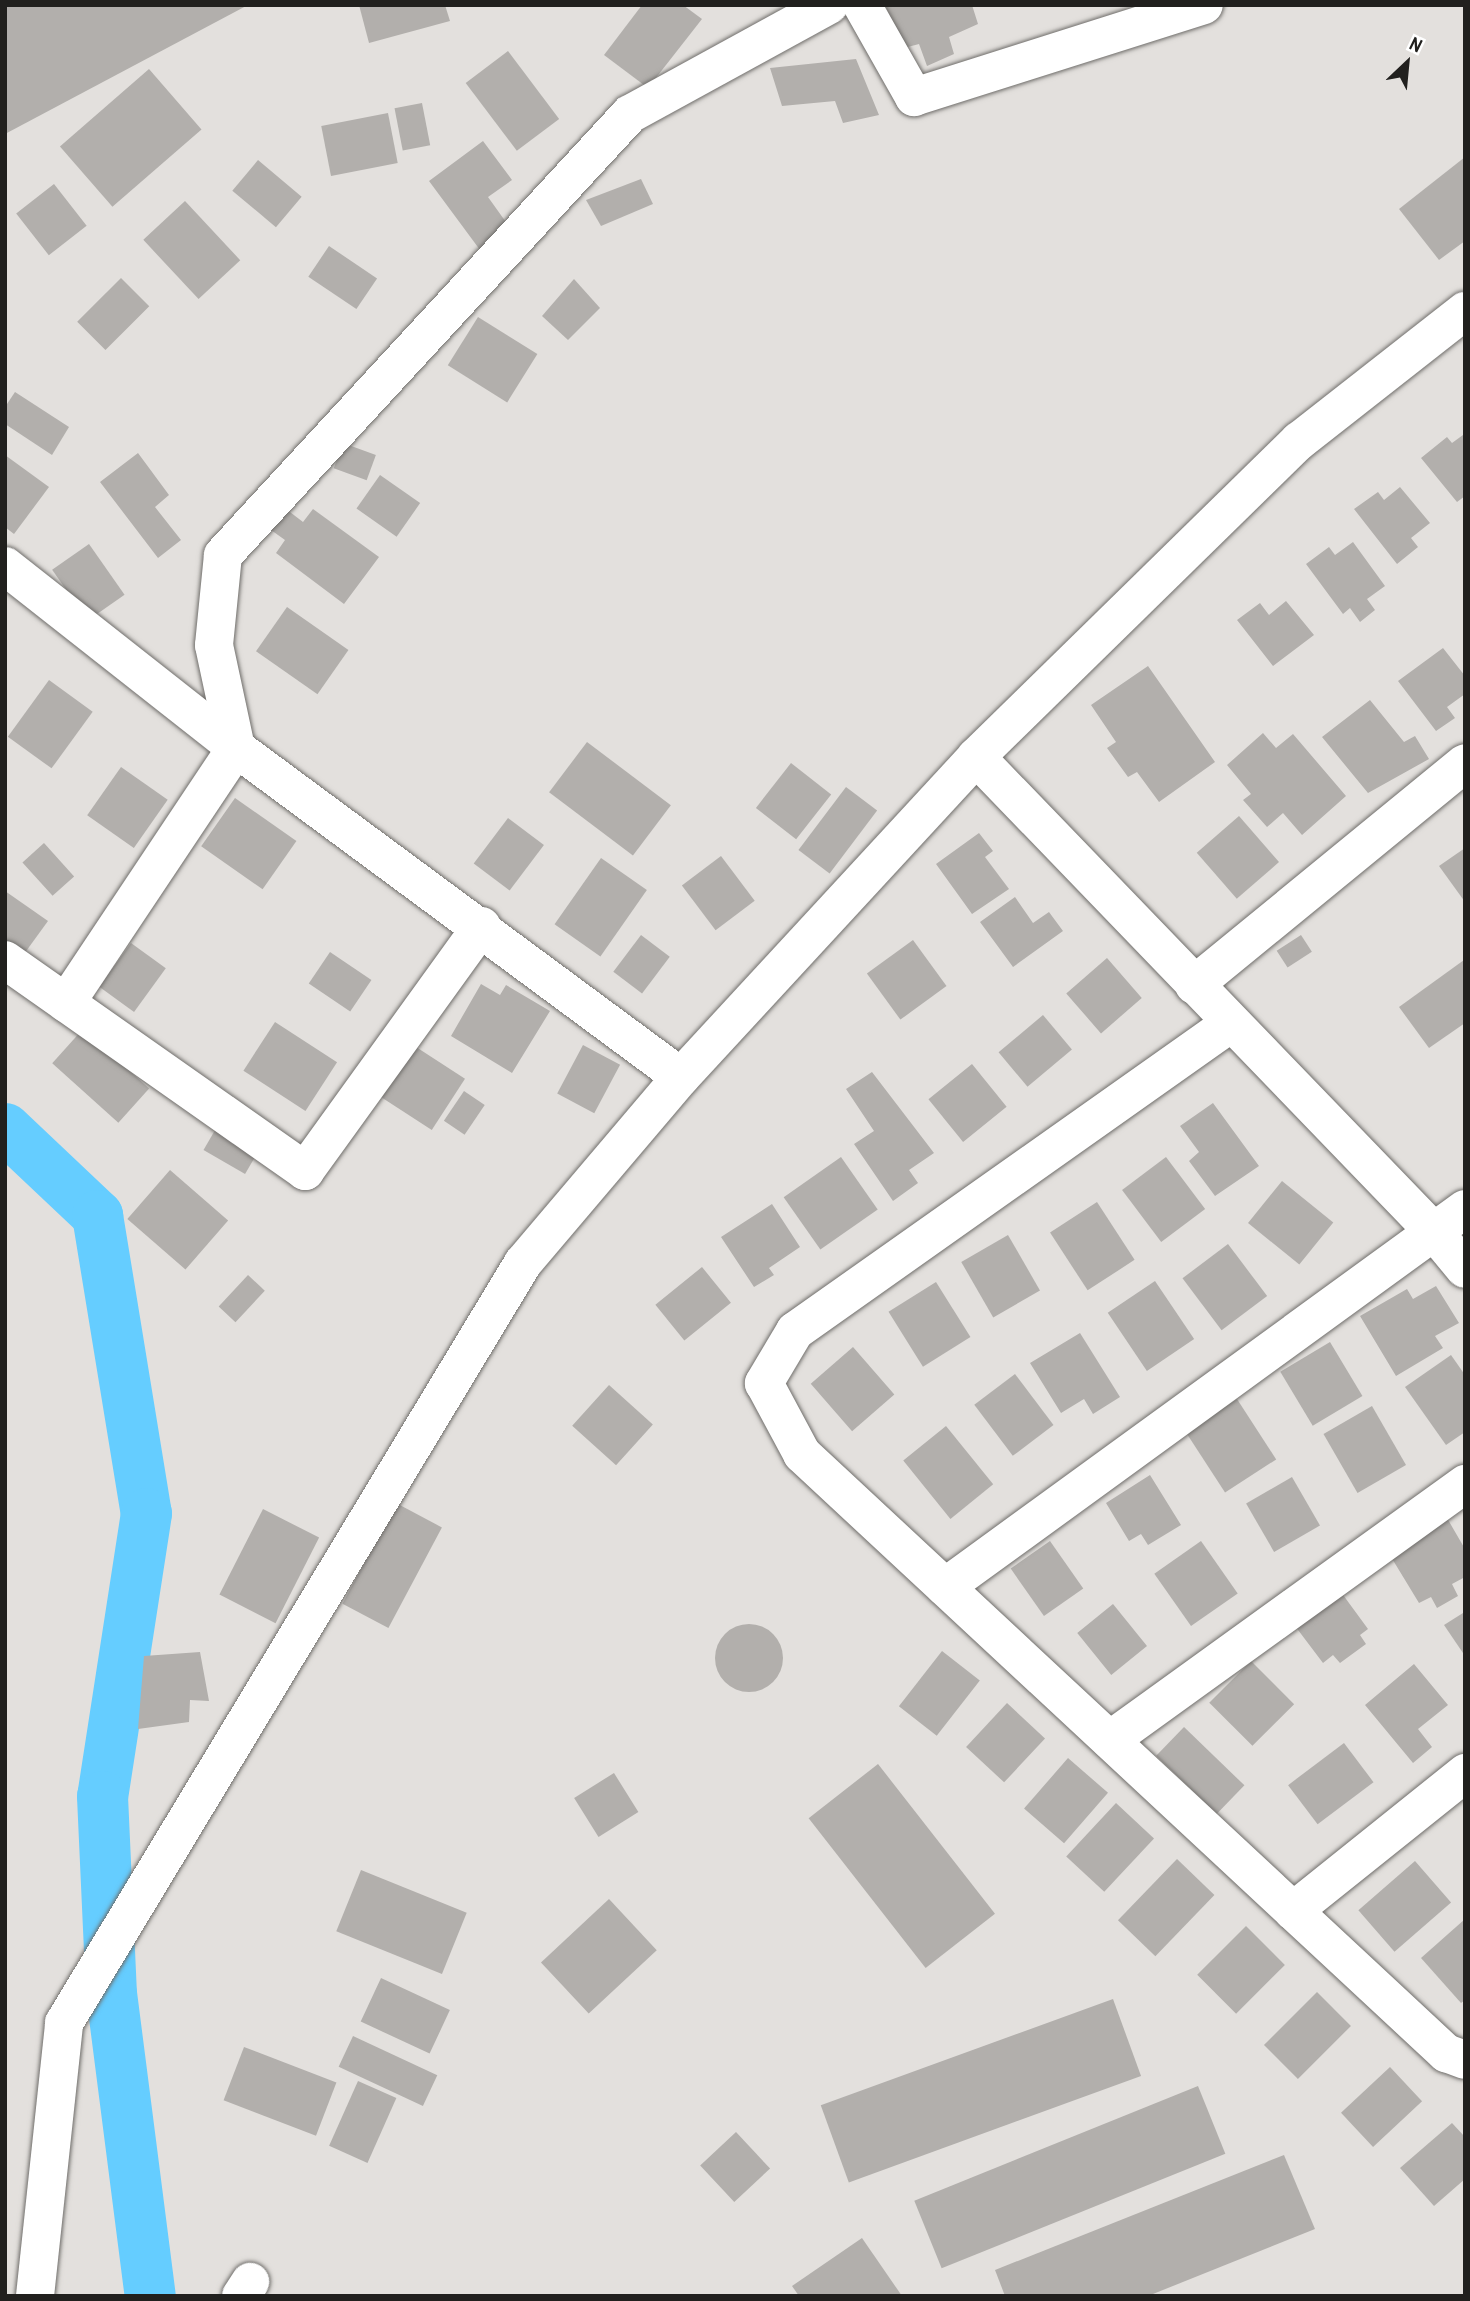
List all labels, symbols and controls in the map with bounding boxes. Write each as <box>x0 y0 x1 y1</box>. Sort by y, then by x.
north arrow <box>1372 28 1442 98</box>
text: N <box>1405 30 1427 58</box>

